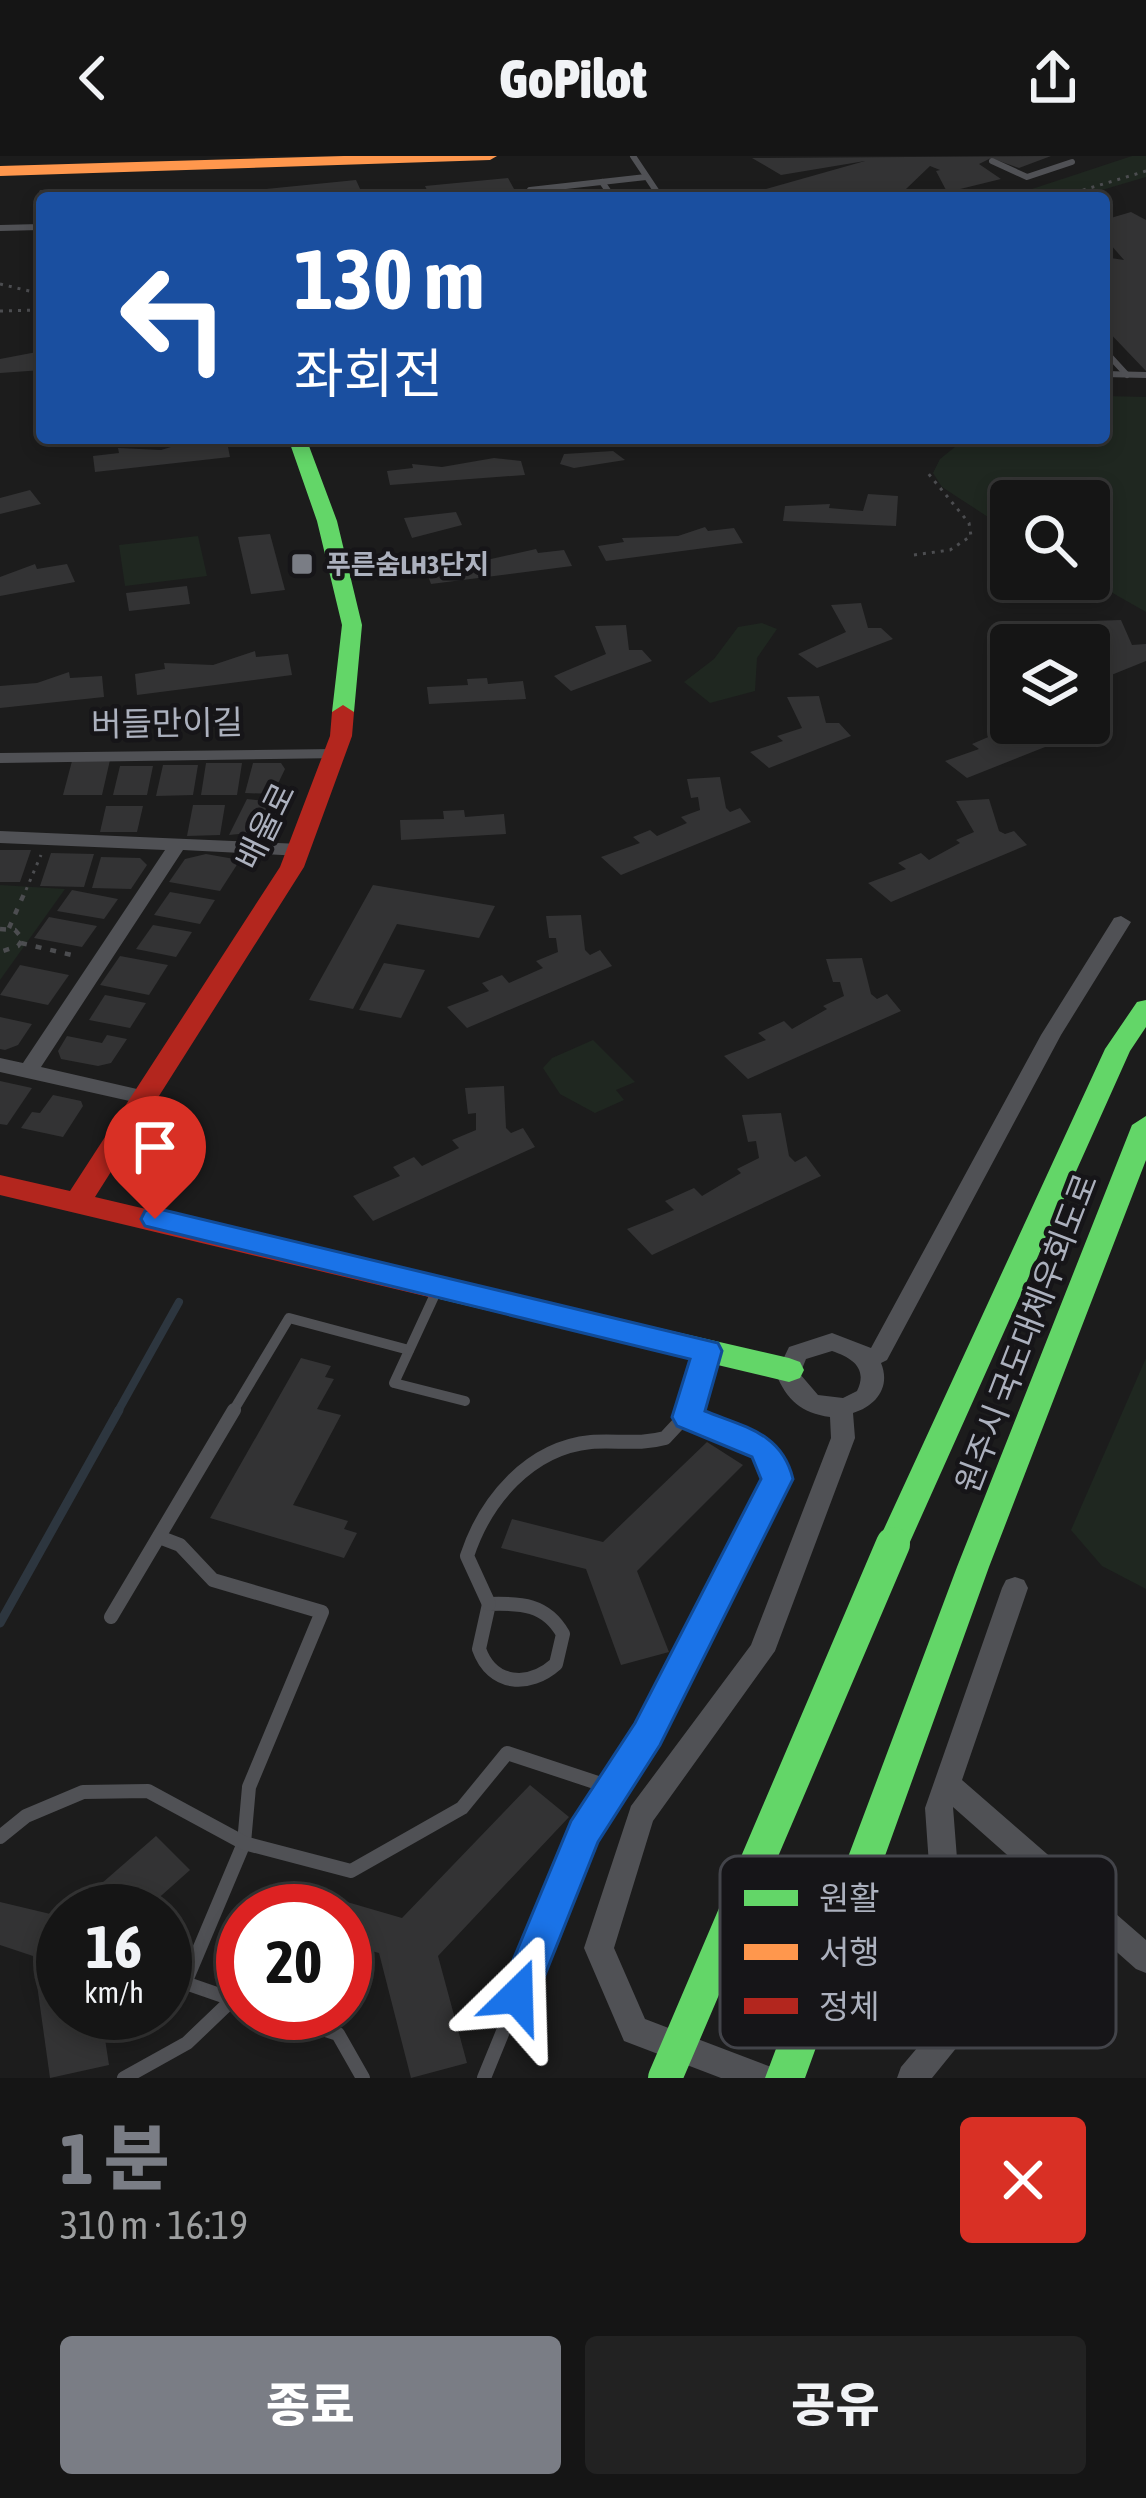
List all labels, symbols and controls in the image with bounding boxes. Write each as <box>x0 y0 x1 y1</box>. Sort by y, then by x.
icon: back <box>60 45 126 111</box>
icon: share <box>1020 45 1086 111</box>
text: GoPilot <box>499 48 647 109</box>
text: 130 m <box>294 231 484 327</box>
icon: left <box>96 240 252 396</box>
text: 좌회전 <box>294 343 443 404</box>
map controls <box>990 480 1110 744</box>
button: search <box>990 480 1110 600</box>
place label: 푸른숨LH3단지 <box>326 549 489 580</box>
marker: 푸른숨LH3단지 <box>289 551 315 577</box>
button: layers <box>990 624 1110 744</box>
street label: 버들만이길 <box>91 703 243 743</box>
street label: 배울로 <box>228 777 302 875</box>
pin <box>104 1096 206 1219</box>
icon: arrive <box>122 1114 188 1180</box>
street label: 원주시 국도대체우회도로 <box>948 1168 1104 1498</box>
legend <box>720 1856 1116 2048</box>
text: 원활 <box>819 1879 880 1917</box>
speed limit sign: 20 <box>216 1884 372 2040</box>
text: 16 <box>86 1912 142 1981</box>
position arrow <box>454 1933 580 2059</box>
text: 서행 <box>819 1933 880 1971</box>
text: km/h <box>84 1975 144 2009</box>
text: 정체 <box>819 1987 880 2025</box>
text: 1 분 <box>60 2117 170 2199</box>
button: close <box>960 2117 1086 2243</box>
text: 310 m · 16:19 <box>60 2203 248 2247</box>
button: 종료 <box>60 2336 561 2474</box>
button: 공유 <box>585 2336 1086 2474</box>

